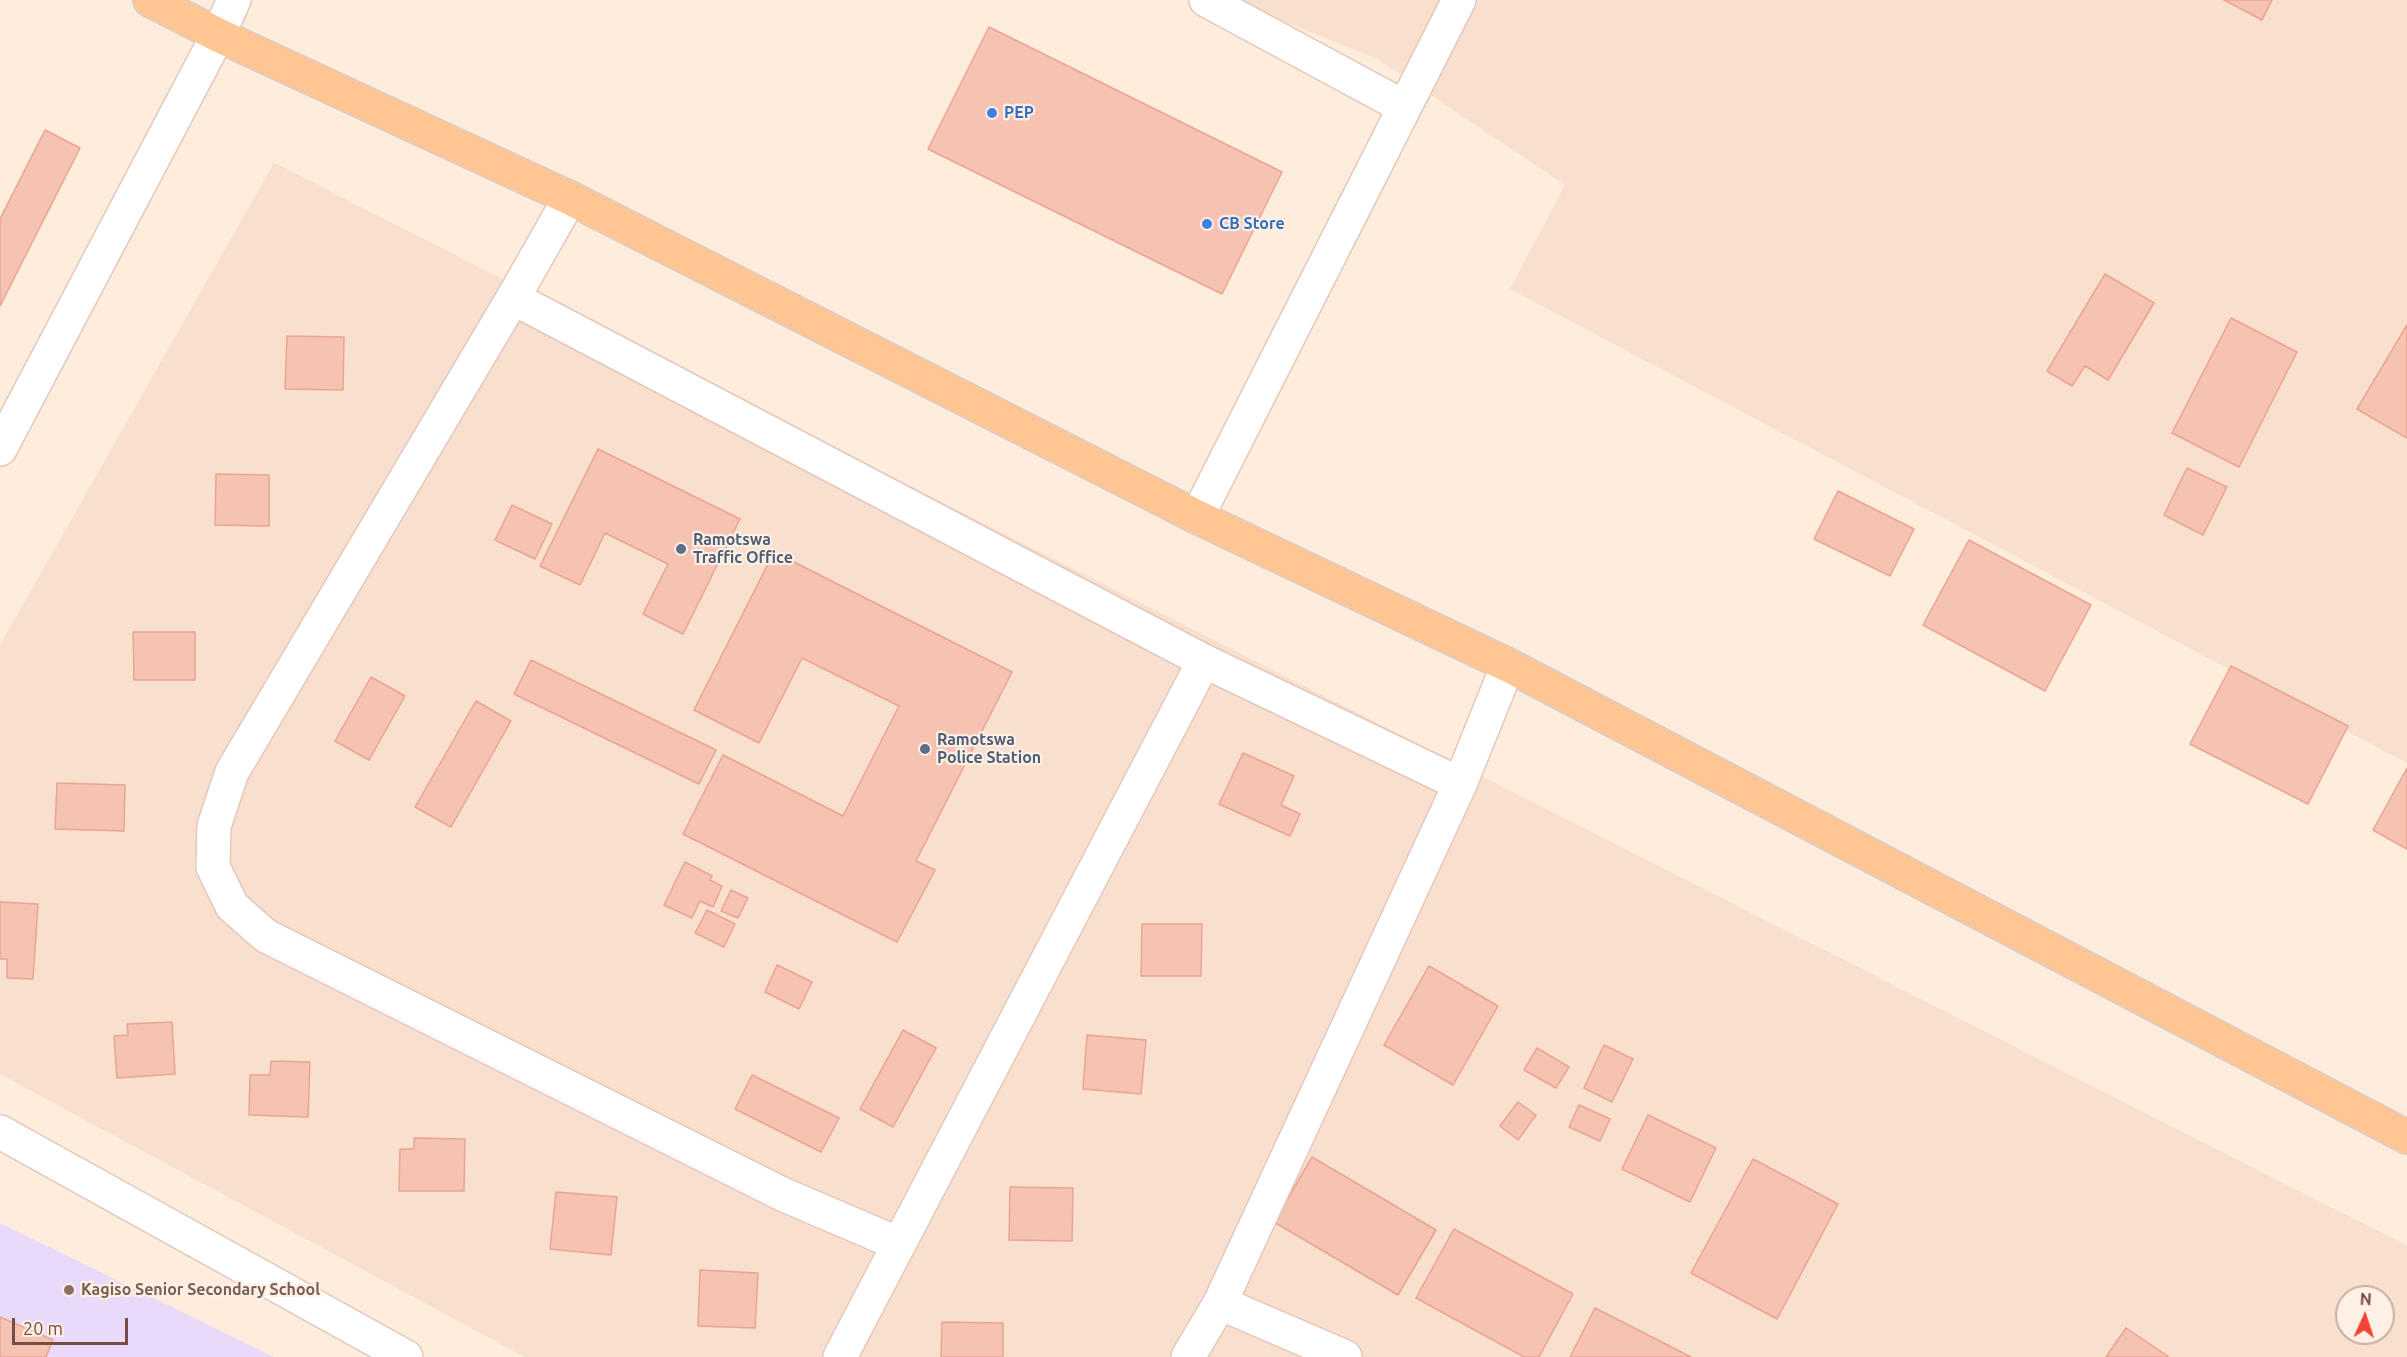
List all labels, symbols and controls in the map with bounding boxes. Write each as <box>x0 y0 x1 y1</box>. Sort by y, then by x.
place label: PEP <box>1004 103 1034 123</box>
marker: PEP <box>985 106 999 120</box>
place label: CB Store <box>1219 214 1285 234</box>
marker: CB Store <box>1200 217 1214 231</box>
place label: Ramotswa Traffic Office <box>693 530 793 568</box>
marker: Ramotswa Traffic Office <box>674 542 688 556</box>
place label: Ramotswa Police Station <box>937 730 1041 768</box>
marker: Ramotswa Police Station <box>918 742 932 756</box>
place label: Kagiso Senior Secondary School <box>81 1280 320 1300</box>
marker: Kagiso Senior Secondary School <box>62 1283 76 1297</box>
north arrow <box>2335 1285 2395 1345</box>
text: N <box>2359 1290 2372 1308</box>
scale bar <box>15 1306 130 1344</box>
text: 20 m <box>23 1318 63 1338</box>

